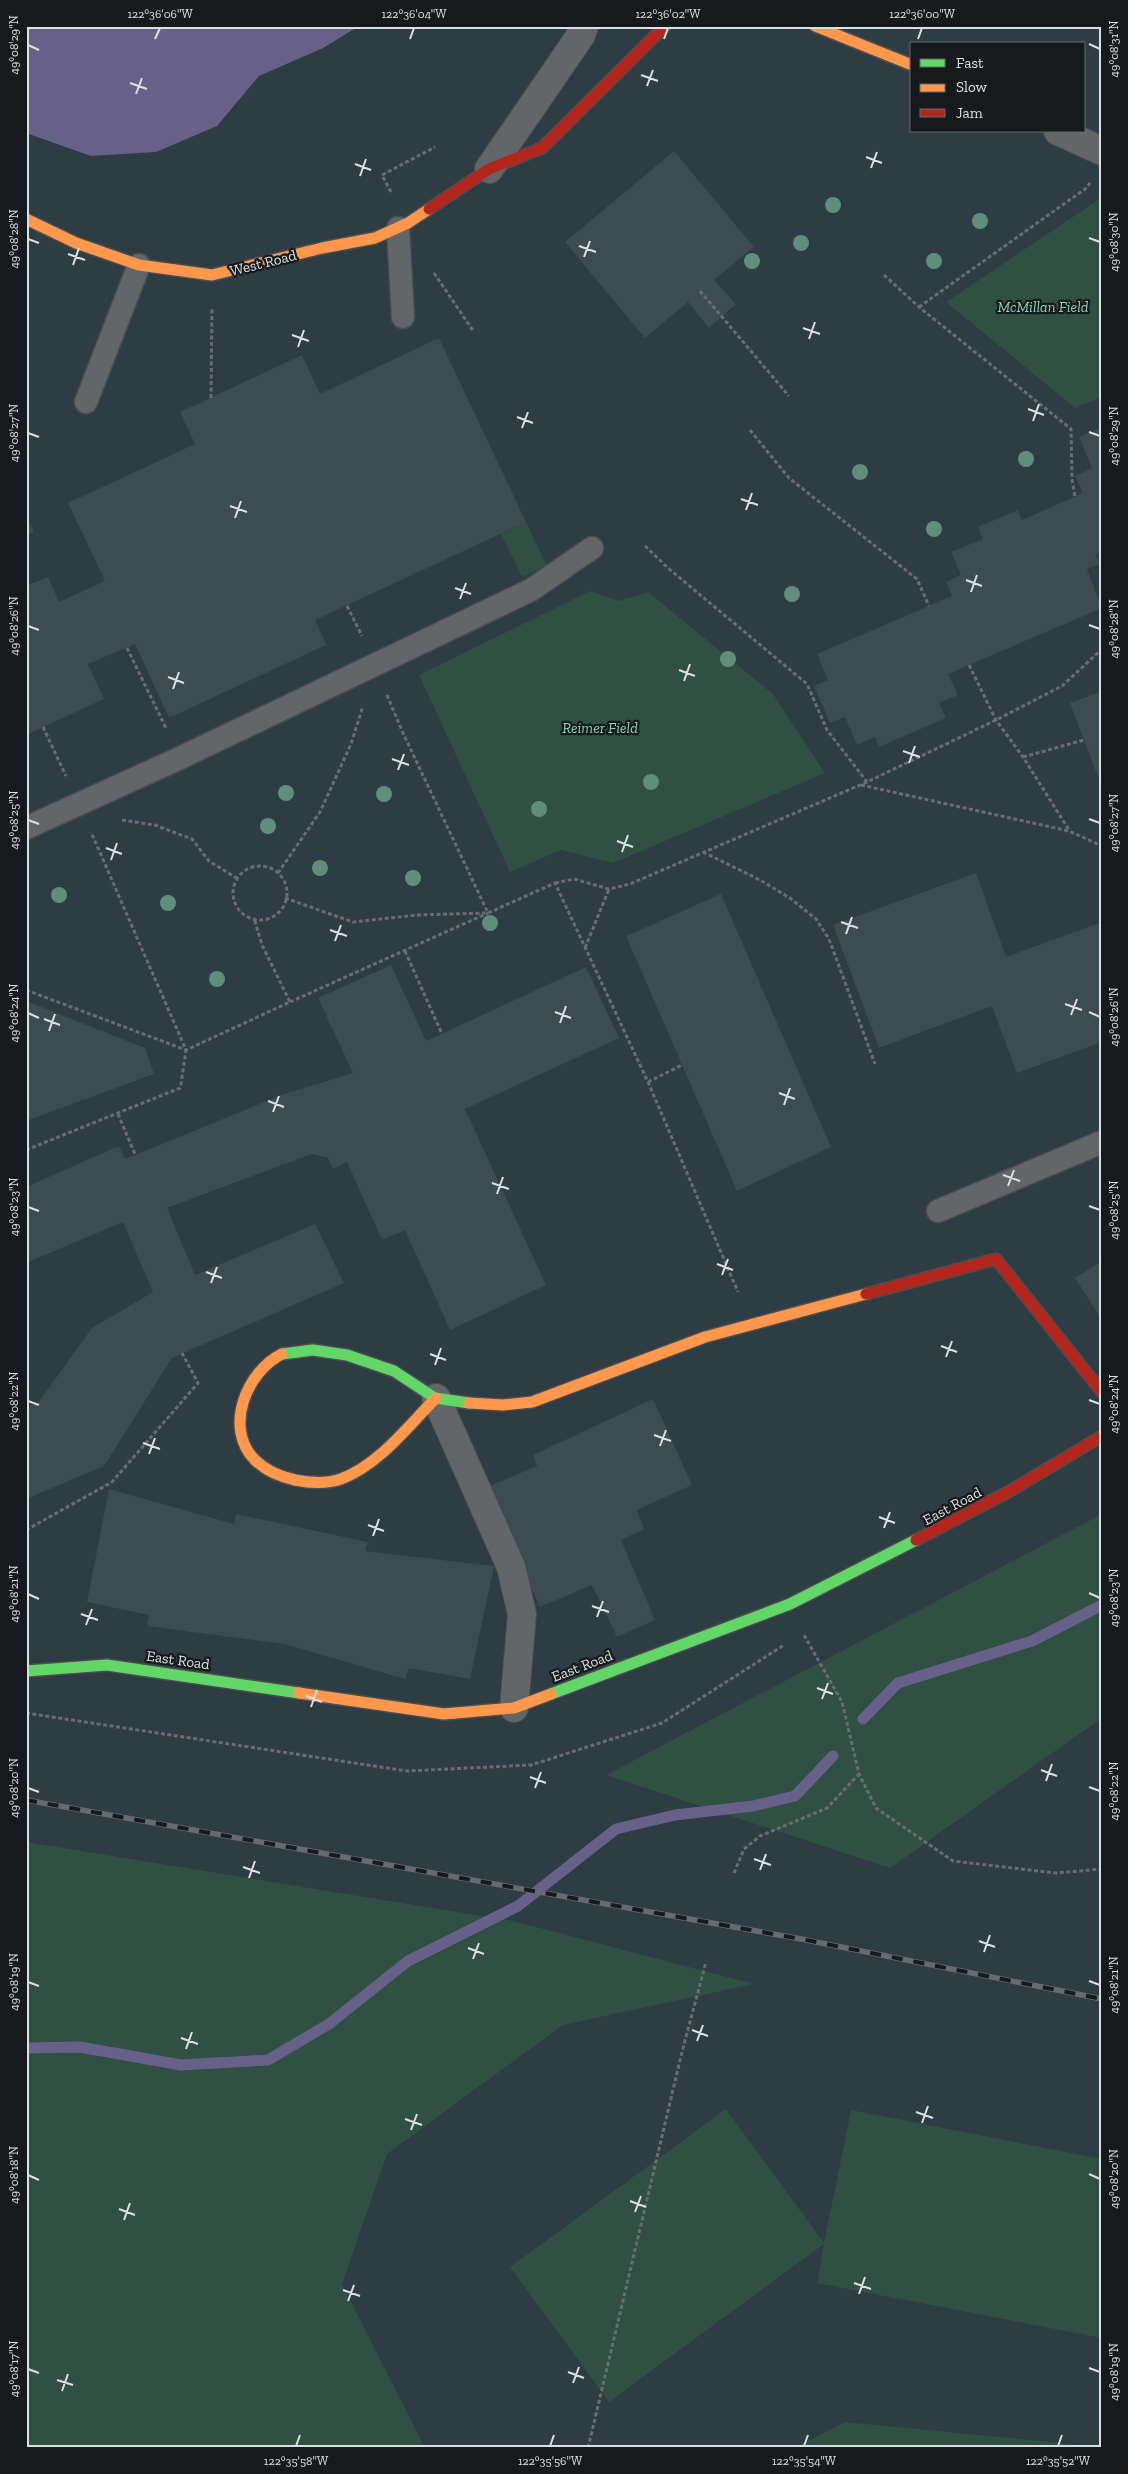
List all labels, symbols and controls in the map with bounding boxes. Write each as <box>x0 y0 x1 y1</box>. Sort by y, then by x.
text: 122°36'06"W <box>127 7 193 21</box>
text: 122°36'04"W <box>381 7 447 21</box>
text: 122°36'02"W <box>635 7 701 21</box>
text: 122°36'00"W <box>889 7 956 21</box>
text: 49°08'29"N <box>7 15 21 75</box>
text: 49°08'31"N <box>1107 20 1121 77</box>
legend <box>910 42 1086 132</box>
text: Fast <box>956 54 984 72</box>
text: Slow <box>956 78 988 96</box>
text: Jam <box>956 104 983 122</box>
text: 49°08'28"N <box>7 209 21 269</box>
text: 49°08'30"N <box>1107 212 1121 272</box>
street label: West Road <box>228 246 299 280</box>
park label: McMillan Field <box>998 298 1089 316</box>
text: 49°08'27"N <box>7 404 21 462</box>
text: 49°08'29"N <box>1107 406 1121 466</box>
text: 49°08'26"N <box>7 596 21 656</box>
text: 49°08'28"N <box>1107 599 1121 659</box>
park label: Reimer Field <box>562 719 638 737</box>
text: 49°08'25"N <box>7 790 21 849</box>
text: 49°08'27"N <box>1107 794 1121 852</box>
text: 49°08'24"N <box>7 983 21 1042</box>
text: 49°08'26"N <box>1107 987 1121 1047</box>
text: 49°08'23"N <box>7 1178 21 1236</box>
text: 49°08'25"N <box>1107 1180 1121 1239</box>
text: 49°08'22"N <box>7 1371 21 1430</box>
text: 49°08'24"N <box>1107 1374 1121 1433</box>
street label: East Road <box>920 1483 985 1529</box>
text: 49°08'21"N <box>7 1565 21 1623</box>
text: 49°08'23"N <box>1107 1569 1121 1627</box>
street label: East Road <box>549 1646 616 1686</box>
street label: East Road <box>145 1647 212 1673</box>
text: 49°08'20"N <box>7 1758 21 1818</box>
text: 49°08'22"N <box>1107 1761 1121 1820</box>
text: 49°08'19"N <box>7 1953 21 2011</box>
text: 49°08'21"N <box>1107 1956 1121 2014</box>
text: 49°08'18"N <box>7 2146 21 2204</box>
text: 49°08'20"N <box>1107 2149 1121 2209</box>
text: 49°08'17"N <box>7 2341 21 2397</box>
text: 49°08'19"N <box>1107 2343 1121 2401</box>
text: 122°35'58"W <box>264 2454 329 2468</box>
text: 122°35'56"W <box>518 2454 583 2468</box>
text: 122°35'54"W <box>772 2454 837 2468</box>
text: 122°35'52"W <box>1026 2454 1091 2468</box>

